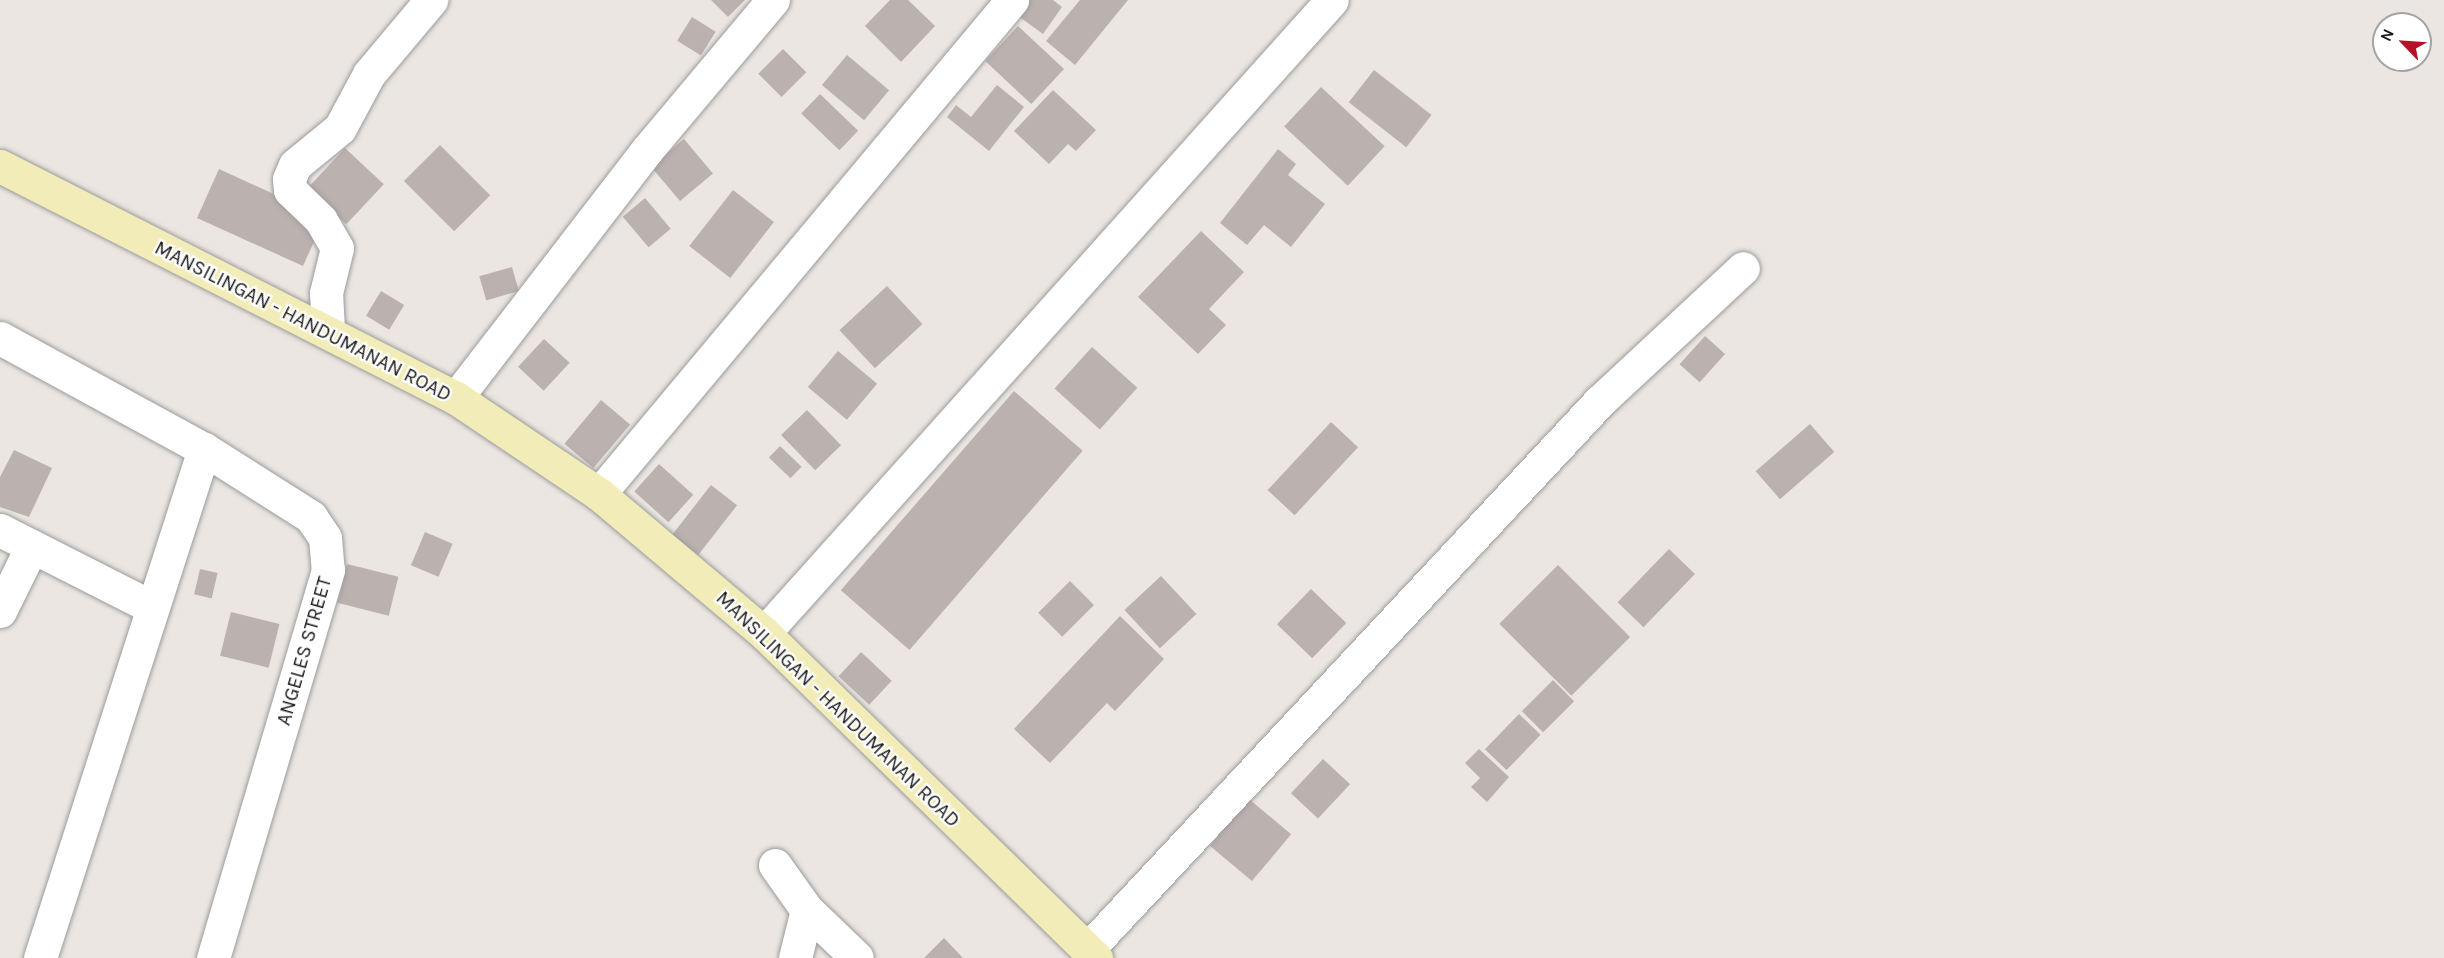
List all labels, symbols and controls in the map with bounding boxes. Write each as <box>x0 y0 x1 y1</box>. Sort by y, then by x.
north arrow <box>2372 12 2432 72</box>
text: N <box>2376 26 2398 44</box>
street label: MANSILINGAN - HANDUMANAN ROAD <box>151 235 455 407</box>
street label: ANGELES STREET <box>271 574 337 728</box>
street label: MANSILINGAN - HANDUMANAN ROAD <box>711 586 965 832</box>

